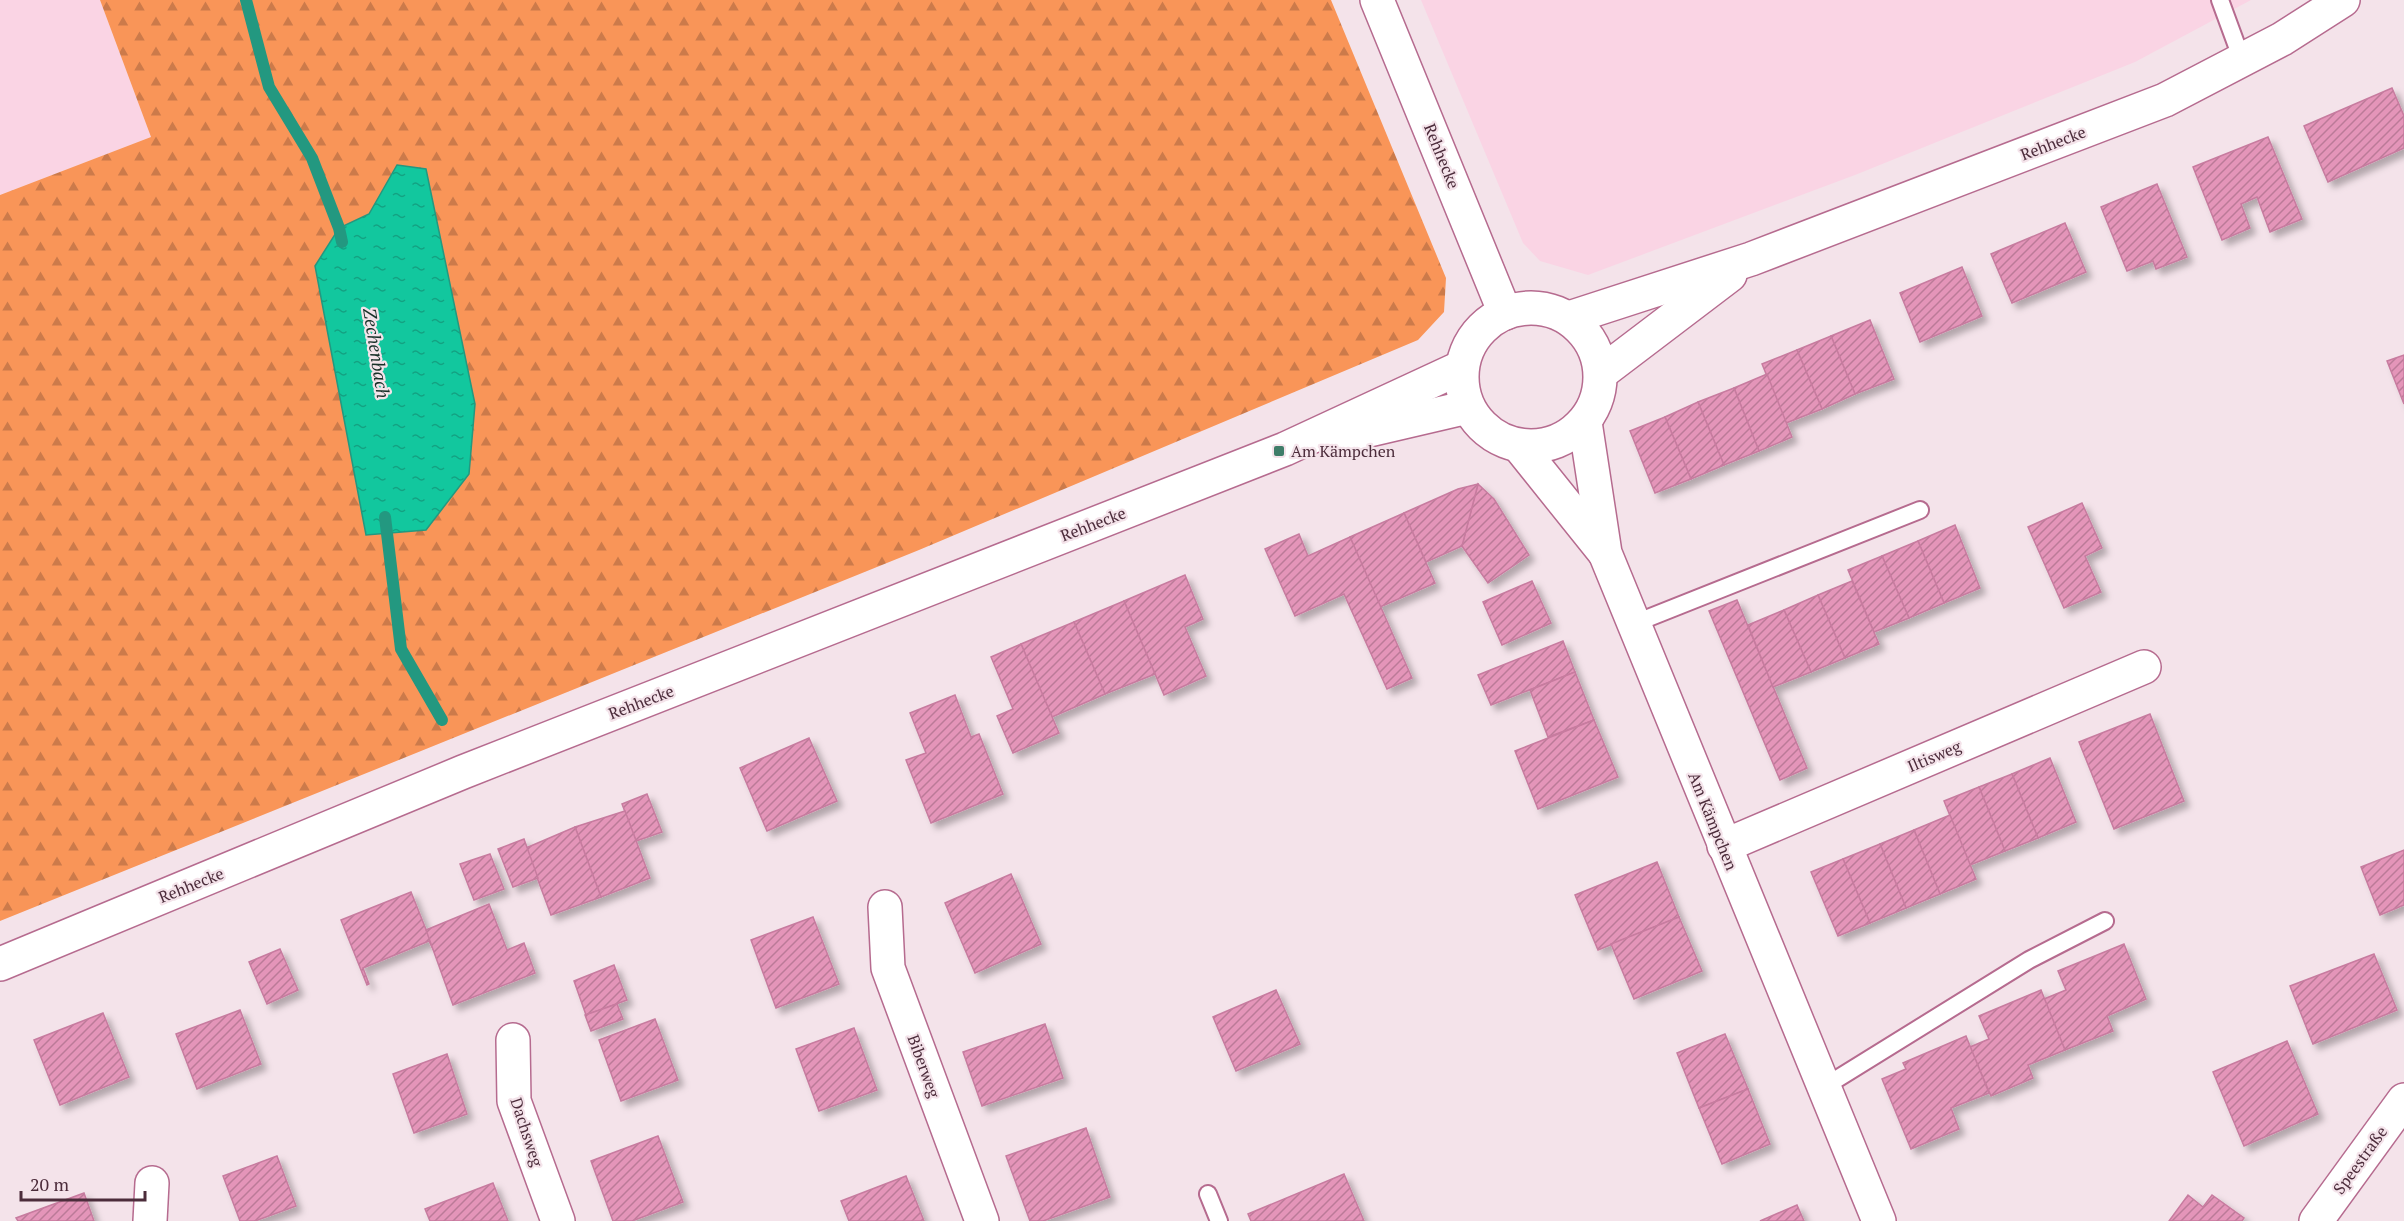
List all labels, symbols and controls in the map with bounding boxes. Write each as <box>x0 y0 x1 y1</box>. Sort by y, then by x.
street label: Rehhecke <box>1419 120 1465 192</box>
street label: Rehhecke <box>2017 120 2089 166</box>
water label: Zechenbach <box>358 306 396 400</box>
place label: Am Kämpchen <box>1291 440 1396 462</box>
marker: Am Kämpchen <box>1272 444 1286 458</box>
street label: Rehhecke <box>1057 501 1129 547</box>
street label: Rehhecke <box>605 679 677 725</box>
street label: Iltisweg <box>1904 735 1965 777</box>
street label: Am Kämpchen <box>1683 769 1743 874</box>
street label: Rehhecke <box>155 862 227 908</box>
street label: Biberweg <box>902 1031 946 1101</box>
street label: Dachsweg <box>506 1095 549 1170</box>
street label: Speestraße <box>2328 1122 2392 1198</box>
scale bar <box>21 1164 146 1202</box>
text: 20 m <box>30 1172 70 1196</box>

